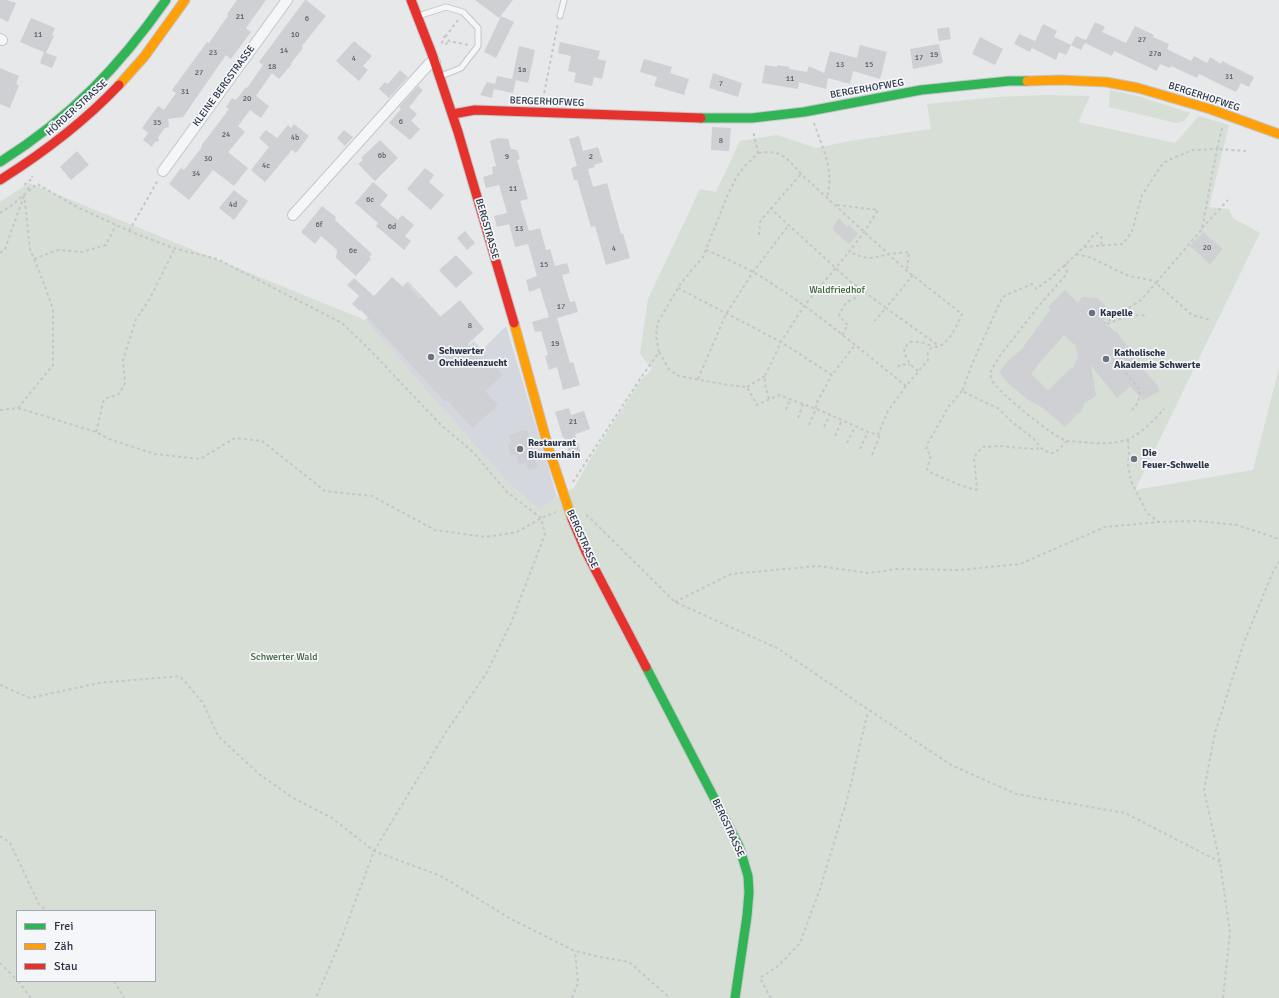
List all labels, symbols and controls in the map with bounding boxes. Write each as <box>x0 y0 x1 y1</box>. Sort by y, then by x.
house number: 21 <box>236 12 244 22</box>
house number: 6 <box>305 14 309 24</box>
house number: 11 <box>34 30 42 40</box>
house number: 10 <box>291 30 299 40</box>
house number: 27 <box>1138 35 1146 45</box>
street label: KLEINE BERGSTRASSE <box>191 43 257 129</box>
house number: 14 <box>280 46 288 56</box>
house number: 23 <box>209 48 217 58</box>
house number: 27a <box>1149 49 1161 59</box>
house number: 19 <box>930 50 938 60</box>
house number: 17 <box>915 53 923 63</box>
house number: 4 <box>352 54 356 64</box>
house number: 13 <box>836 60 844 70</box>
house number: 15 <box>865 60 873 70</box>
house number: 18 <box>268 62 276 72</box>
house number: 1a <box>518 65 526 75</box>
house number: 27 <box>195 68 203 78</box>
house number: 31 <box>1225 72 1233 82</box>
house number: 11 <box>786 74 794 84</box>
street label: HÖRDER STRASSE <box>44 77 110 139</box>
street label: BERGERHOFWEG <box>829 77 905 101</box>
house number: 7 <box>719 79 723 89</box>
street label: BERGERHOFWEG <box>1167 80 1241 114</box>
house number: 31 <box>181 87 189 97</box>
house number: 20 <box>243 94 251 104</box>
street label: BERGERHOFWEG <box>509 95 585 109</box>
house number: 6 <box>399 117 403 127</box>
house number: 35 <box>153 118 161 128</box>
house number: 24 <box>222 130 230 140</box>
house number: 4b <box>291 133 299 143</box>
house number: 8 <box>719 136 723 146</box>
house number: 6b <box>378 151 386 161</box>
house number: 9 <box>505 152 509 162</box>
house number: 2 <box>589 152 593 162</box>
house number: 30 <box>204 154 212 164</box>
house number: 4c <box>262 161 270 171</box>
house number: 34 <box>192 169 200 179</box>
house number: 11 <box>509 184 517 194</box>
house number: 6c <box>366 195 374 205</box>
street label: BERGSTRASSE <box>473 197 501 261</box>
house number: 4d <box>229 200 237 210</box>
house number: 6f <box>316 220 322 230</box>
house number: 6d <box>388 222 396 232</box>
house number: 13 <box>515 224 523 234</box>
house number: 20 <box>1203 243 1211 253</box>
house number: 4 <box>612 244 616 254</box>
house number: 6e <box>349 246 357 256</box>
house number: 15 <box>540 260 548 270</box>
park label: Waldfriedhof <box>809 284 865 296</box>
house number: 17 <box>557 302 565 312</box>
place label: Kapelle <box>1100 307 1133 319</box>
marker: Kapelle <box>1087 308 1097 318</box>
house number: 8 <box>468 321 472 331</box>
house number: 19 <box>551 339 559 349</box>
place label: Schwerter Orchideenzucht <box>439 345 507 368</box>
place label: Katholische Akademie Schwerte <box>1114 347 1200 370</box>
marker: Schwerter Orchideenzucht <box>426 352 436 362</box>
marker: Katholische Akademie Schwerte <box>1101 354 1111 364</box>
house number: 21 <box>569 417 577 427</box>
place label: Restaurant Blumenhain <box>528 437 580 460</box>
marker: Restaurant Blumenhain <box>515 444 525 454</box>
place label: Die Feuer-Schwelle <box>1142 447 1209 470</box>
marker: Die Feuer-Schwelle <box>1129 454 1139 464</box>
street label: BERGSTRASSE <box>564 508 600 570</box>
park label: Schwerter Wald <box>250 651 318 663</box>
street label: BERGSTRASSE <box>709 797 747 859</box>
legend <box>16 910 156 982</box>
text: Frei <box>54 919 73 934</box>
text: Zäh <box>54 939 73 954</box>
text: Stau <box>54 959 78 974</box>

